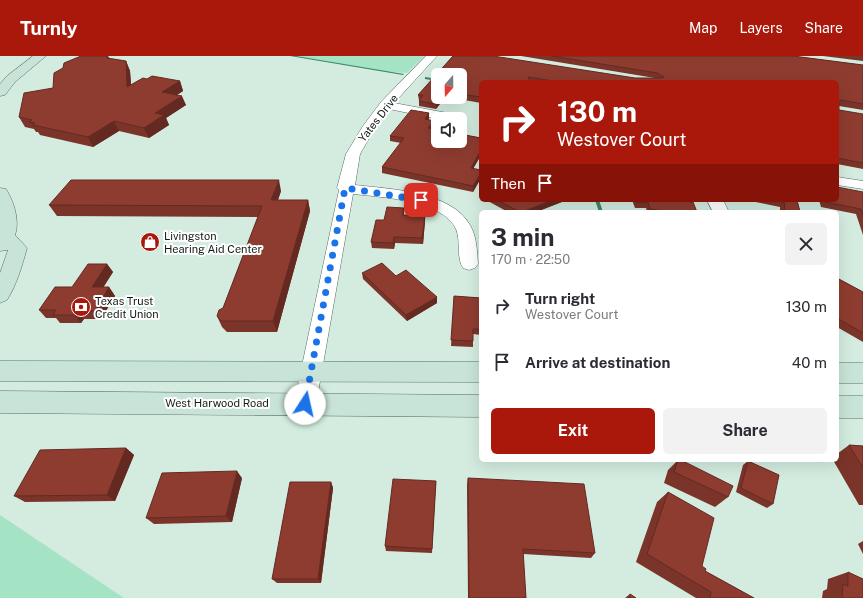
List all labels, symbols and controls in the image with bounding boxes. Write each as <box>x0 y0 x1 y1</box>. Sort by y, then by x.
text: Turnly <box>20 17 77 39</box>
text: Map <box>689 20 717 36</box>
text: Layers <box>739 20 783 36</box>
text: Share <box>805 20 843 36</box>
north arrow <box>431 68 467 104</box>
map controls <box>431 68 467 148</box>
street label: Yates Drive <box>356 92 400 144</box>
text: 130 m <box>557 95 637 128</box>
icon: right <box>491 96 543 148</box>
button: sound <box>431 112 467 148</box>
text: Westover Court <box>557 129 687 150</box>
icon: arrive <box>534 172 556 194</box>
text: Then <box>491 175 526 192</box>
pin <box>404 183 438 217</box>
icon: arrive <box>410 189 432 211</box>
text: 3 min <box>491 223 555 251</box>
button: close <box>785 223 827 265</box>
place label: Livingston Hearing Aid Center <box>164 230 262 255</box>
shop icon: Livingston Hearing Aid Center <box>139 231 161 253</box>
text: 170 m · 22:50 <box>491 252 570 267</box>
text: Turn right <box>525 290 595 307</box>
place label: Texas Trust Credit Union <box>95 295 159 320</box>
icon: right <box>491 295 513 317</box>
bank icon: Texas Trust Credit Union <box>70 296 92 318</box>
text: 130 m <box>786 298 827 315</box>
text: Westover Court <box>525 307 619 322</box>
icon: arrive <box>491 351 513 373</box>
text: Arrive at destination <box>525 354 670 371</box>
text: 40 m <box>792 354 827 371</box>
position arrow <box>284 383 326 425</box>
street label: West Harwood Road <box>165 397 269 409</box>
button: Exit <box>491 408 655 454</box>
button: Share <box>663 408 827 454</box>

